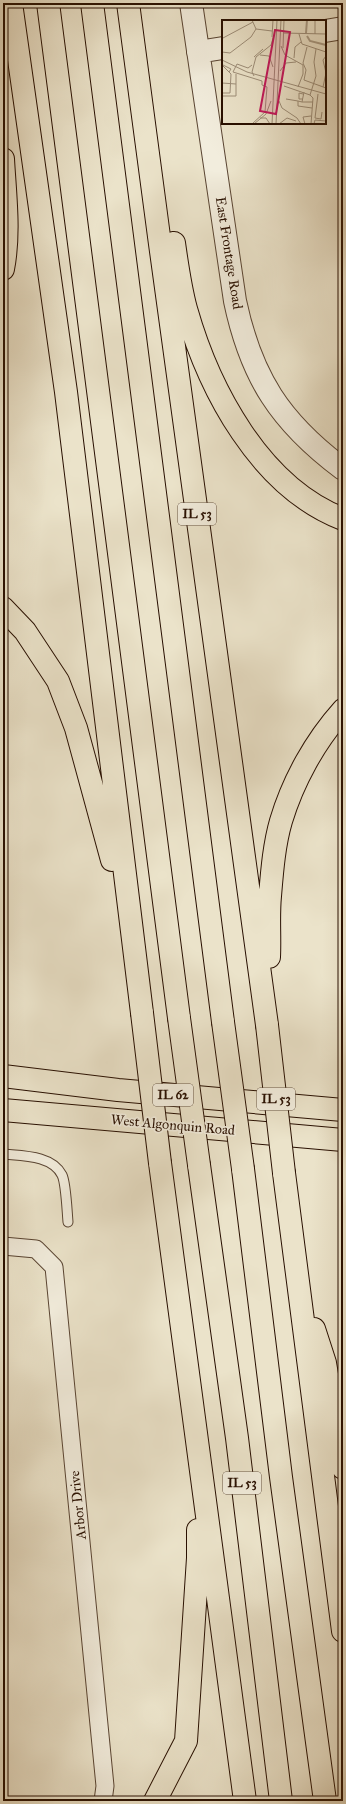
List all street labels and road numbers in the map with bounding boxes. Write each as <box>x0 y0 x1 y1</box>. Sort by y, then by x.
street label: East Frontage Road <box>212 195 246 311</box>
road number: IL 53 <box>178 503 216 525</box>
road number: IL 62 <box>153 1084 193 1106</box>
road number: IL 53 <box>257 1088 295 1110</box>
street label: West Algonquin Road <box>110 1111 236 1140</box>
street label: Arbor Drive <box>66 1470 90 1541</box>
road number: IL 53 <box>223 1472 261 1494</box>

